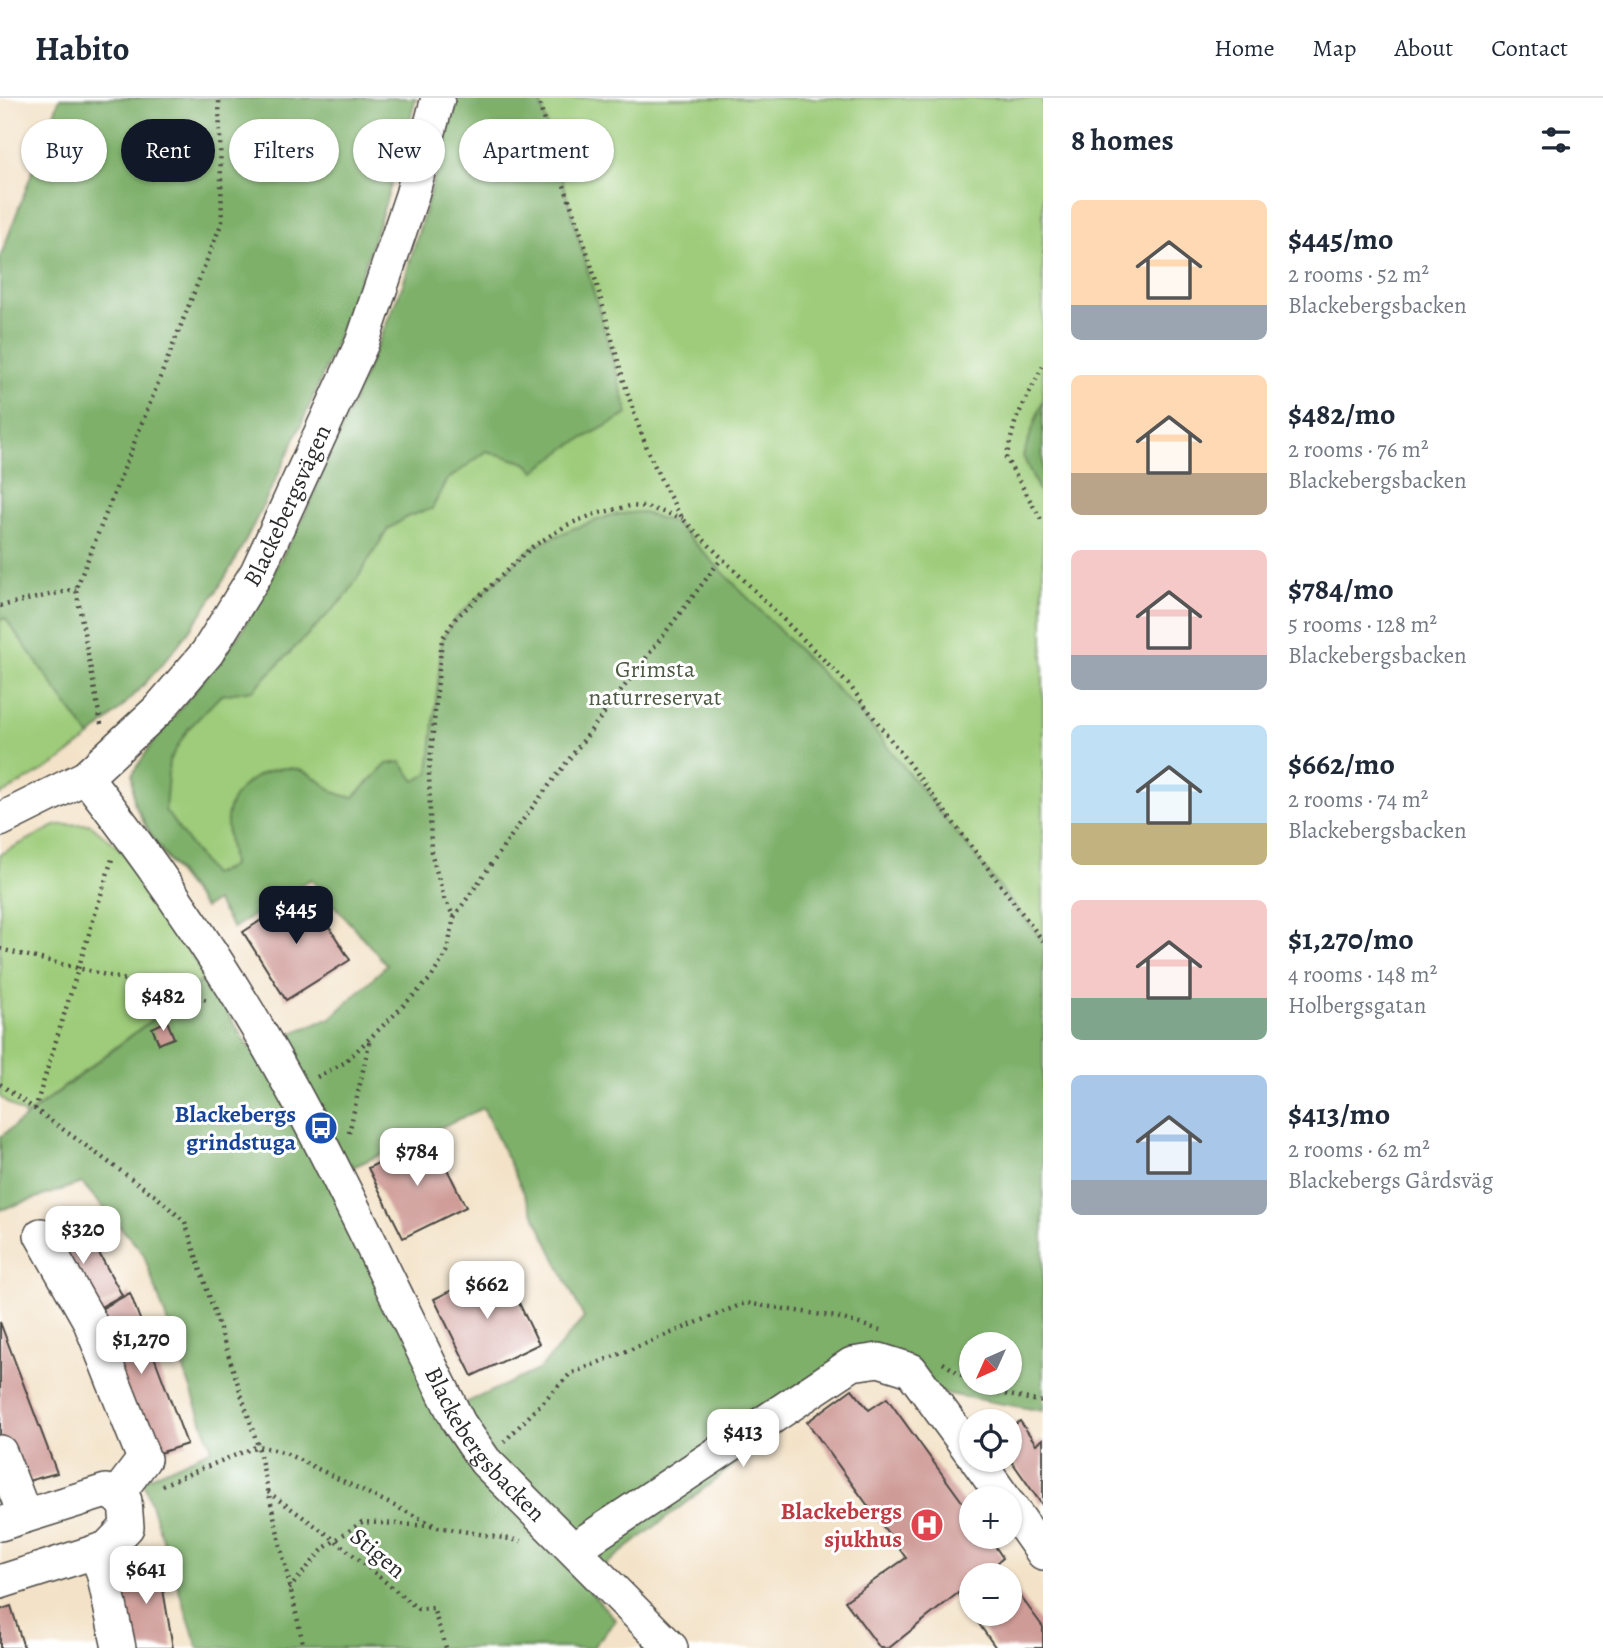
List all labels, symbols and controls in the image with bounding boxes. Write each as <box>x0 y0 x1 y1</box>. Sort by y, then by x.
text: Habito <box>35 26 130 71</box>
text: Home <box>1214 32 1275 64</box>
text: Map <box>1313 32 1357 64</box>
text: About <box>1395 32 1453 64</box>
text: Contact <box>1491 32 1568 64</box>
chip: Buy <box>21 119 107 182</box>
chip: Rent <box>121 119 215 182</box>
chip: Filters <box>229 119 339 182</box>
chip: New <box>353 119 445 182</box>
chip: Apartment <box>459 119 614 182</box>
text: 8 homes <box>1071 120 1174 160</box>
icon: filters <box>1537 121 1575 159</box>
text: $445/mo <box>1288 219 1393 259</box>
icon: home <box>1127 228 1211 312</box>
text: 2 rooms · 52 m² <box>1288 259 1429 290</box>
text: Blackebergsbacken <box>1288 290 1467 321</box>
text: $482/mo <box>1288 394 1395 434</box>
icon: home <box>1127 403 1211 487</box>
street label: Blackebergsvägen <box>236 419 339 593</box>
text: 2 rooms · 76 m² <box>1288 434 1429 465</box>
text: Blackebergsbacken <box>1288 465 1467 496</box>
text: $784/mo <box>1288 569 1394 609</box>
icon: home <box>1127 578 1211 662</box>
text: 5 rooms · 128 m² <box>1288 609 1437 640</box>
text: Blackebergsbacken <box>1288 640 1467 671</box>
park label: Grimsta naturreservat <box>588 653 722 713</box>
text: $662/mo <box>1288 744 1395 784</box>
icon: home <box>1127 753 1211 837</box>
text: 2 rooms · 74 m² <box>1288 784 1428 815</box>
text: Blackebergsbacken <box>1288 815 1467 846</box>
pin: $445 <box>255 886 337 946</box>
text: $445 <box>275 893 317 924</box>
text: $1,270/mo <box>1288 919 1414 959</box>
icon: home <box>1127 928 1211 1012</box>
text: 4 rooms · 148 m² <box>1288 959 1437 990</box>
pin: $482 <box>122 974 204 1033</box>
text: $482 <box>141 980 185 1011</box>
text: Holbergsgatan <box>1288 990 1426 1021</box>
text: $413/mo <box>1288 1094 1390 1134</box>
place label: Blackebergs grindstuga <box>175 1098 296 1158</box>
icon: home <box>1127 1103 1211 1187</box>
bus stop icon: Blackebergs grindstuga <box>302 1109 340 1147</box>
pin: $784 <box>376 1128 458 1188</box>
text: 2 rooms · 62 m² <box>1288 1134 1430 1165</box>
text: $784 <box>396 1135 438 1166</box>
text: Blackebergs Gårdsväg <box>1288 1165 1493 1196</box>
pin: $320 <box>42 1206 124 1266</box>
text: $320 <box>61 1213 105 1244</box>
pin: $662 <box>446 1262 528 1321</box>
text: $662 <box>465 1268 509 1299</box>
pin: $1,270 <box>84 1316 198 1376</box>
text: $1,270 <box>112 1323 170 1354</box>
north arrow <box>959 1332 1022 1395</box>
map controls <box>959 1332 1022 1626</box>
street label: Blackebergsbacken <box>417 1361 552 1529</box>
button: locate <box>959 1409 1022 1472</box>
pin: $413 <box>702 1410 784 1469</box>
text: $413 <box>723 1416 763 1447</box>
button: + <box>959 1486 1022 1549</box>
place label: Blackebergs sjukhus <box>781 1495 902 1555</box>
hospital icon: Blackebergs sjukhus <box>908 1506 946 1544</box>
street label: Stigen <box>343 1520 413 1586</box>
pin: $641 <box>105 1546 187 1606</box>
text: $641 <box>126 1553 166 1584</box>
button: − <box>959 1563 1022 1626</box>

